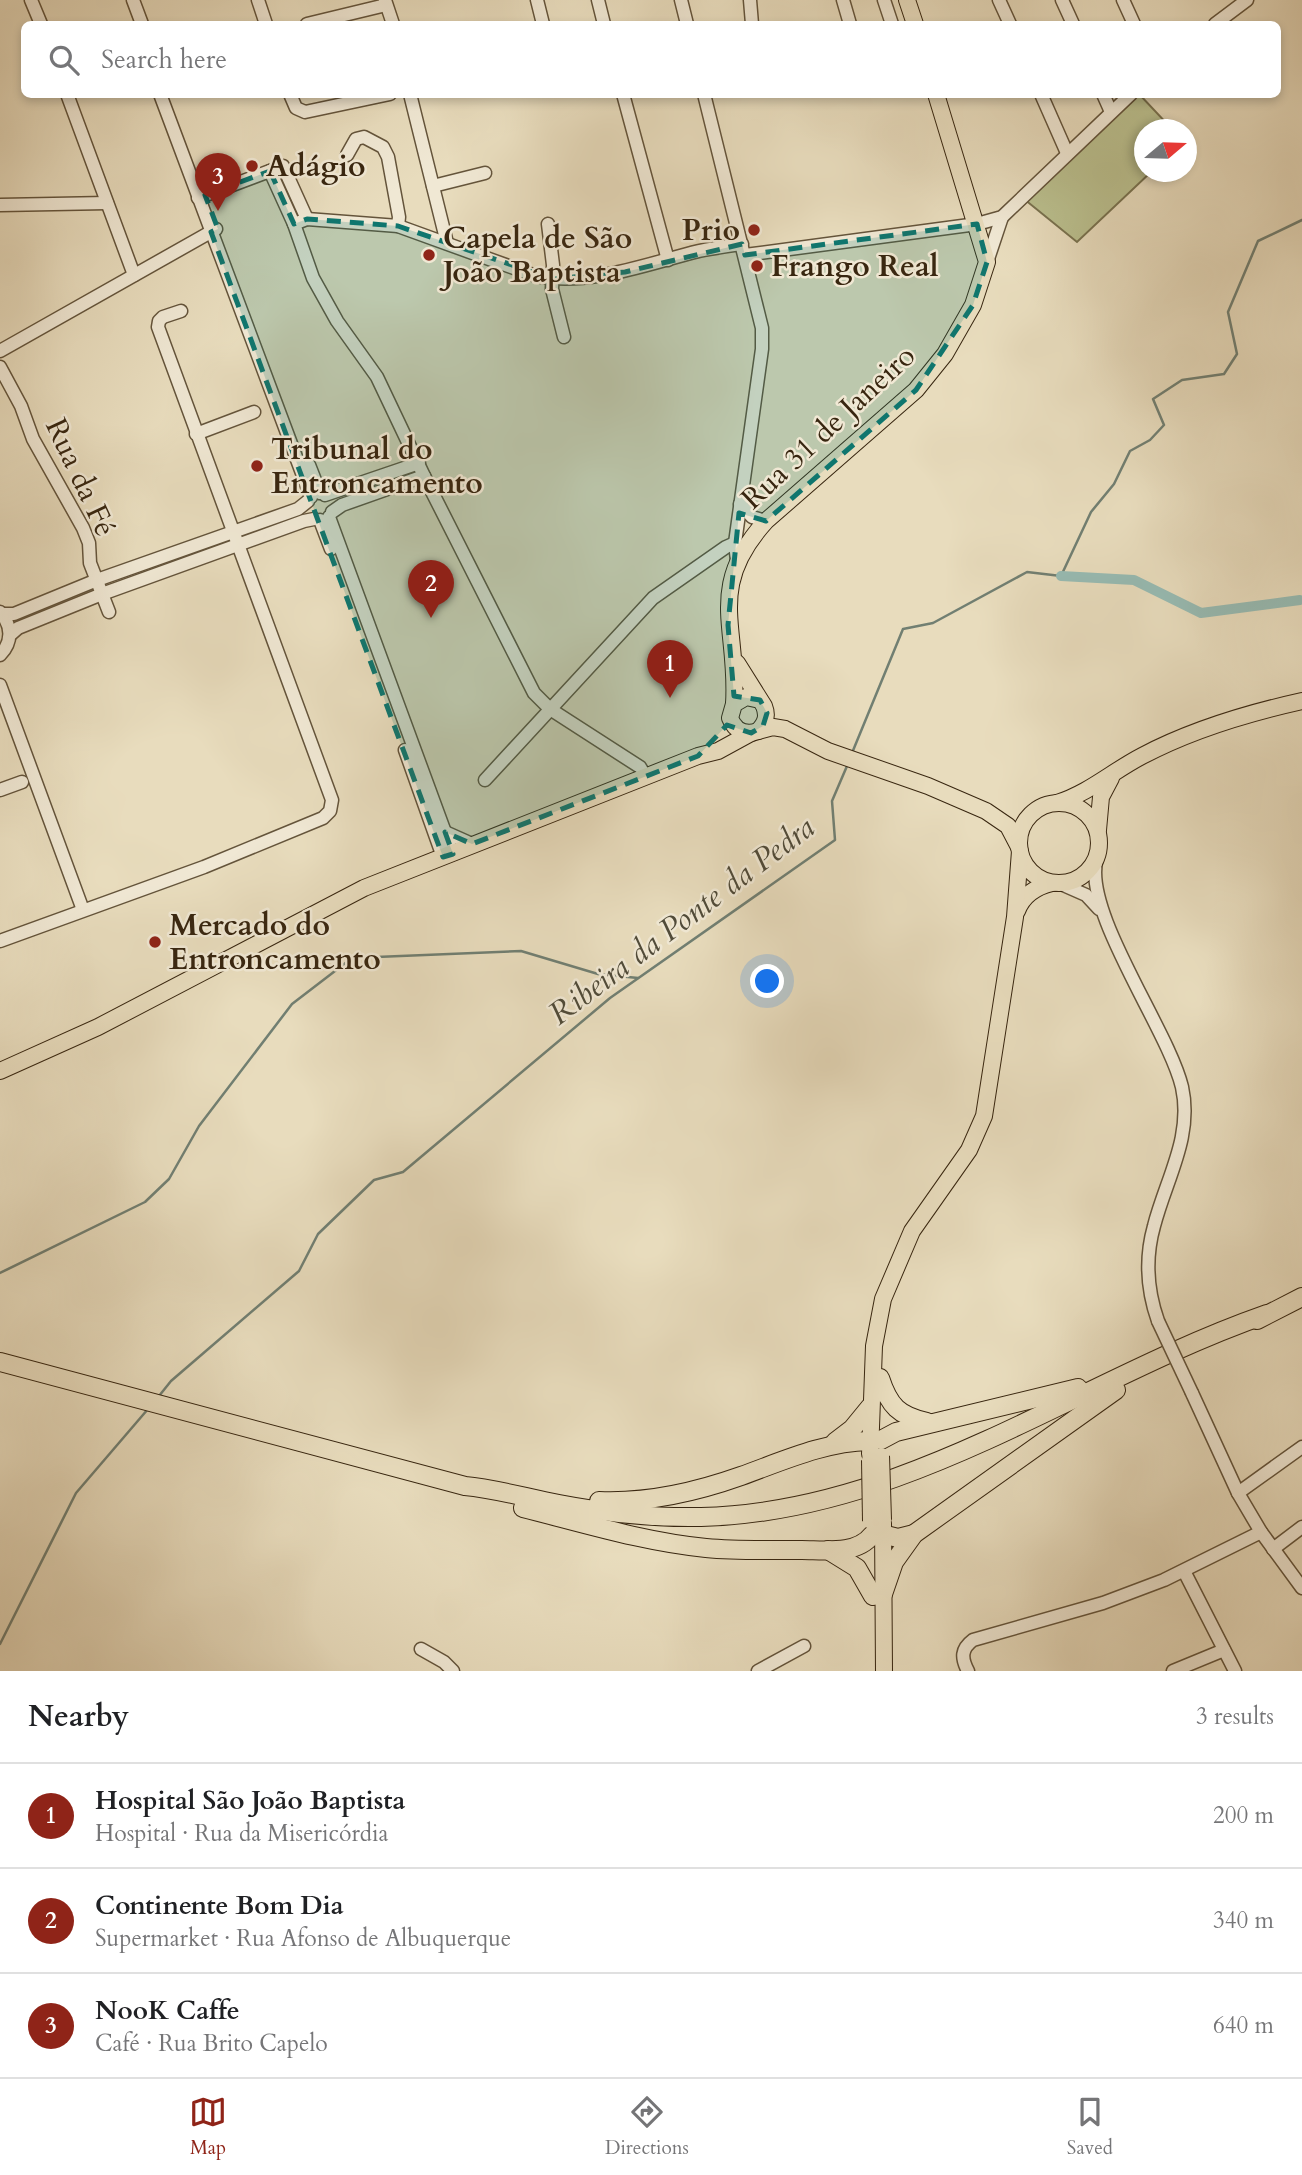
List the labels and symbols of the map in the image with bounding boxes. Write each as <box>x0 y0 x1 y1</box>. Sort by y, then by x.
north arrow <box>1134 119 1197 182</box>
place label: Adágio <box>266 146 366 187</box>
pin: 3 <box>195 153 241 211</box>
marker: Adágio <box>244 158 260 174</box>
place label: Prio <box>682 210 740 251</box>
place label: Capela de São João Baptista <box>439 218 632 293</box>
marker: Prio <box>746 222 762 238</box>
place label: Frango Real <box>771 246 939 287</box>
marker: Capela de São João Baptista <box>421 247 437 263</box>
marker: Frango Real <box>749 258 765 274</box>
street label: Rua 31 de Janeiro <box>732 336 924 519</box>
street label: Rua da Fé <box>35 411 126 543</box>
place label: Tribunal do Entroncamento <box>271 429 483 504</box>
marker: Tribunal do Entroncamento <box>249 458 265 474</box>
pin: 2 <box>408 560 454 618</box>
pin: 1 <box>647 640 693 698</box>
water label: Ribeira da Ponte da Pedra <box>539 806 824 1036</box>
place label: Mercado do Entroncamento <box>169 905 381 980</box>
marker: Mercado do Entroncamento <box>147 934 163 950</box>
your location <box>750 964 784 998</box>

